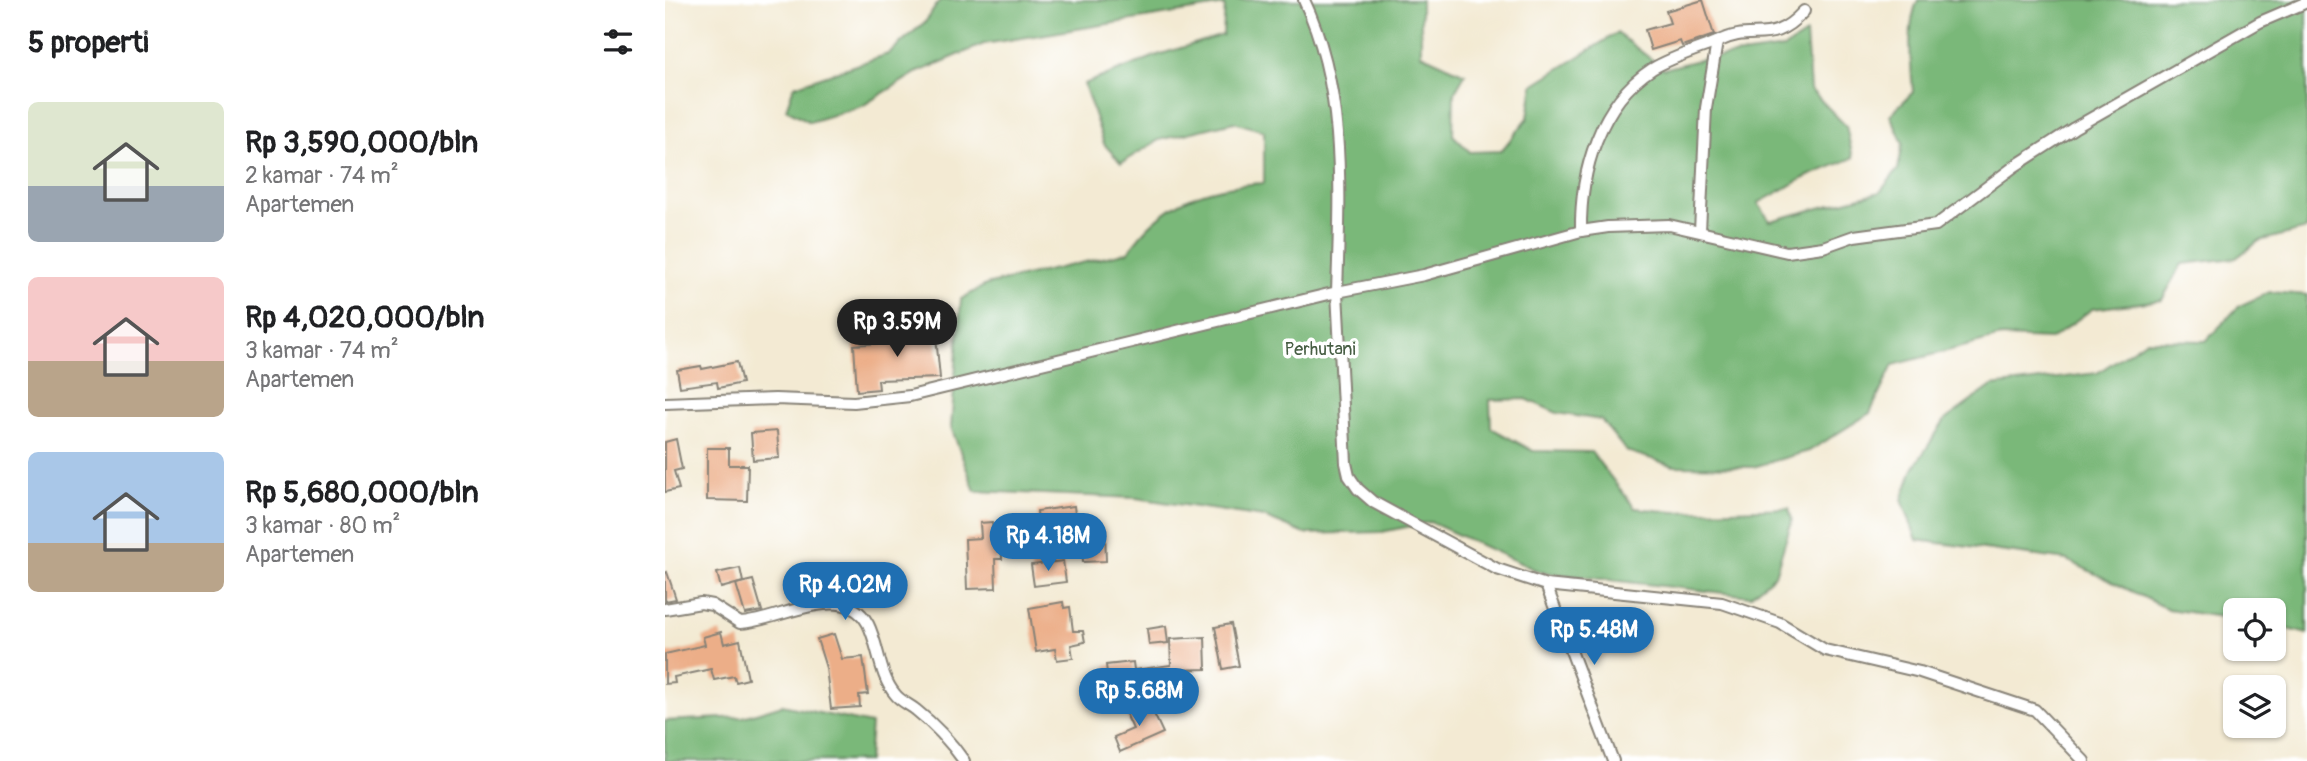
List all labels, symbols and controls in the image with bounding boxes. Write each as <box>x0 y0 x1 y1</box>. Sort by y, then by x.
icon: filters <box>599 23 637 61</box>
text: 5 properti <box>28 24 149 61</box>
text: Rp 3,590,000/bln <box>245 124 478 161</box>
icon: home <box>84 130 168 214</box>
text: 2 kamar · 74 m² <box>245 161 399 190</box>
text: Apartemen <box>245 190 354 219</box>
text: Rp 4,020,000/bln <box>245 299 485 336</box>
pin: Rp 3.59M <box>825 300 969 359</box>
icon: home <box>84 305 168 389</box>
text: Rp 3.59M <box>853 307 941 336</box>
text: 3 kamar · 74 m² <box>245 336 399 365</box>
park label: Perhutani <box>1284 338 1356 361</box>
text: Apartemen <box>245 365 354 394</box>
text: Rp 5,680,000/bln <box>245 474 479 511</box>
icon: home <box>84 480 168 564</box>
text: 3 kamar · 80 m² <box>245 511 400 540</box>
pin: Rp 4.18M <box>976 514 1120 573</box>
text: Rp 4.18M <box>1006 521 1090 550</box>
text: Apartemen <box>245 540 354 569</box>
pin: Rp 4.02M <box>773 562 917 622</box>
text: Rp 4.02M <box>799 570 891 599</box>
map controls <box>2223 598 2286 738</box>
button: locate <box>2223 598 2286 661</box>
pin: Rp 5.48M <box>1522 608 1666 667</box>
text: Rp 5.48M <box>1550 615 1638 644</box>
pin: Rp 5.68M <box>1067 668 1211 728</box>
button: layers <box>2223 675 2286 738</box>
text: Rp 5.68M <box>1095 676 1183 705</box>

